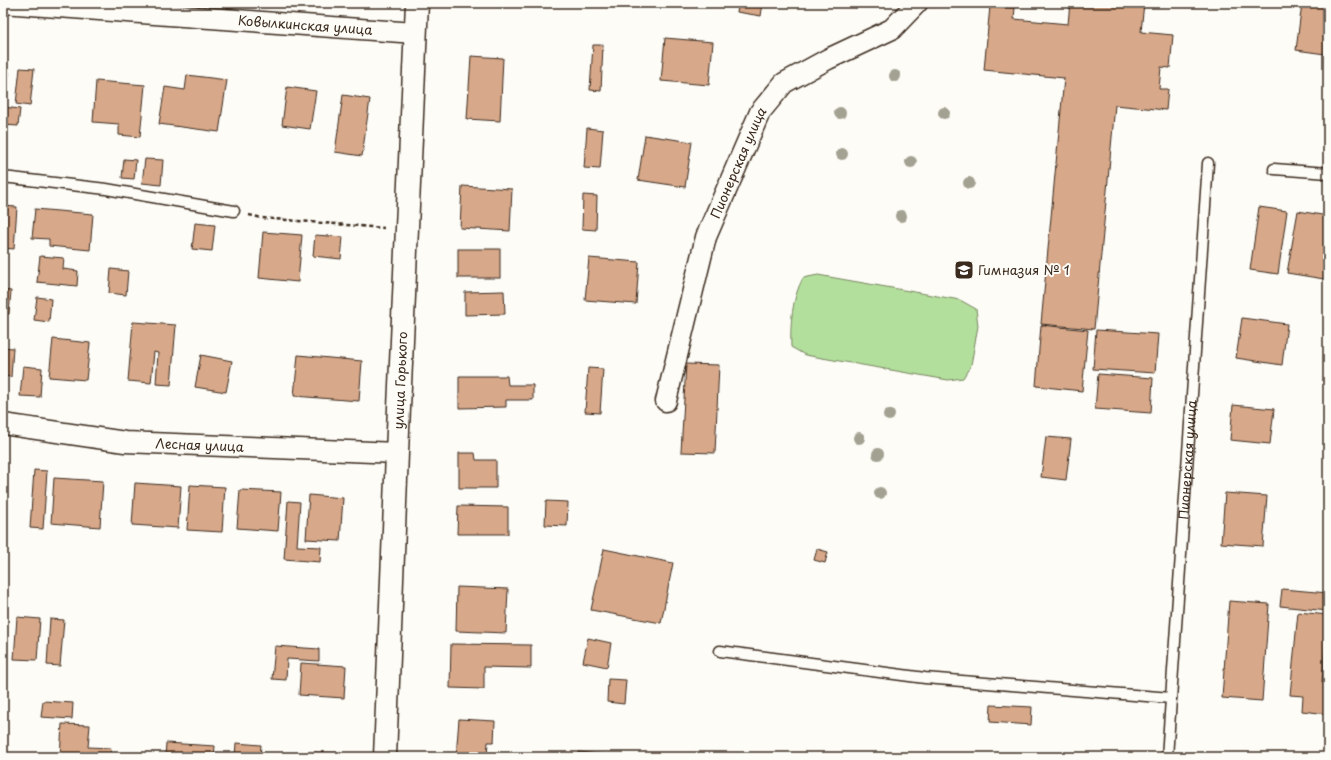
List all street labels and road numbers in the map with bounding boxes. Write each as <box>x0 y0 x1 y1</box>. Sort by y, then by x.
street label: Ковылкинская улица <box>237 10 374 39</box>
street label: Пионерская улица <box>705 101 771 221</box>
street label: улица Горького <box>388 331 411 430</box>
street label: Пионерская улица <box>1173 398 1201 520</box>
street label: Лесная улица <box>155 433 245 456</box>

